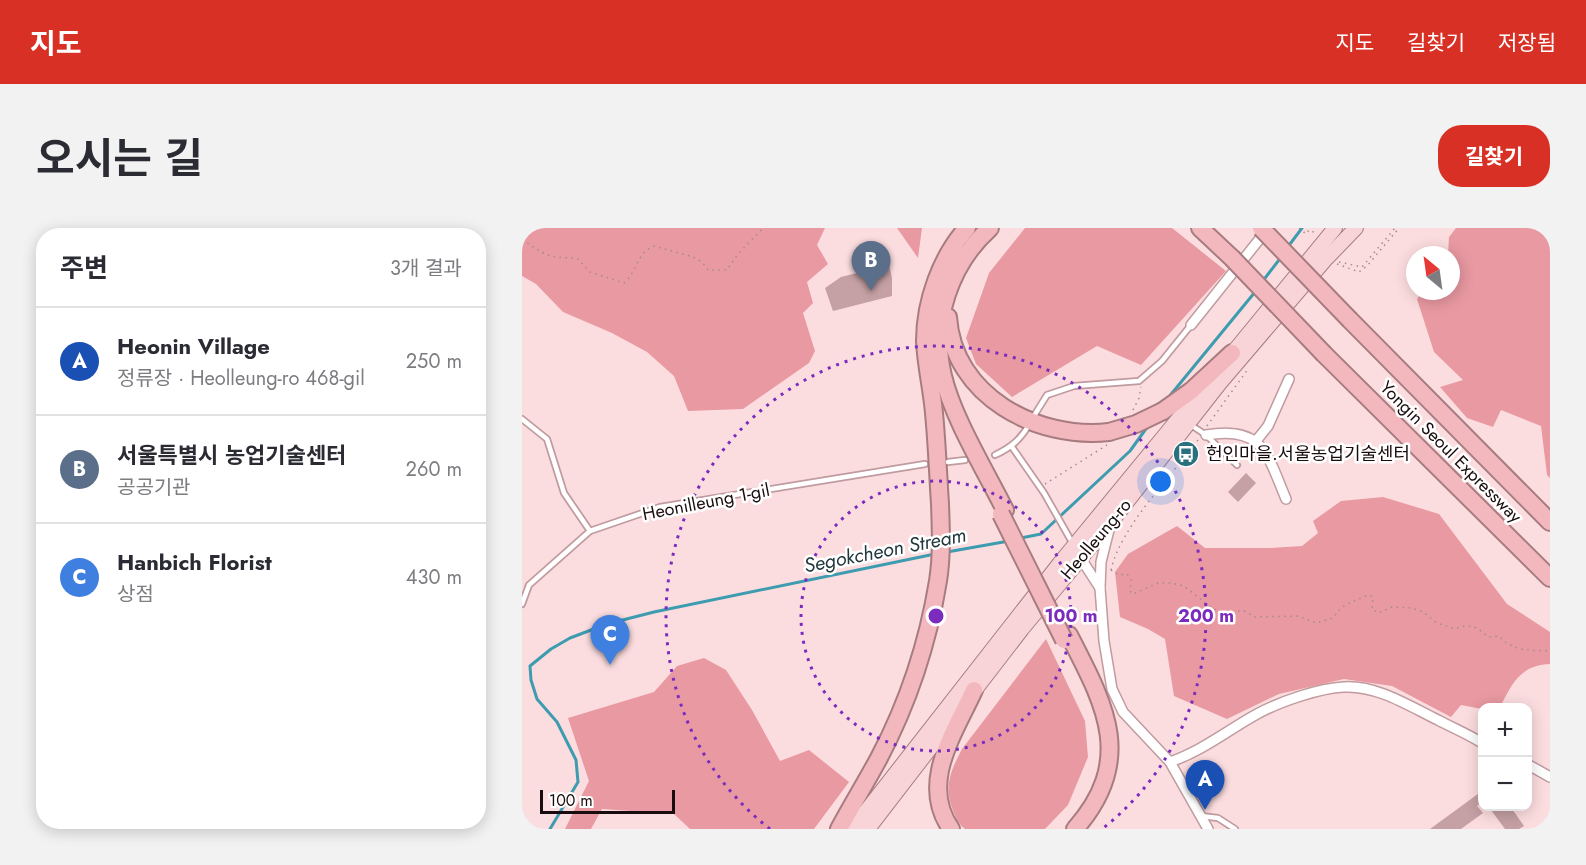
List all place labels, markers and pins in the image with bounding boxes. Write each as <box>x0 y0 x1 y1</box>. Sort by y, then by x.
pin: B <box>852 242 890 291</box>
bus stop icon: 헌인마을.서울농업기술센터 <box>1171 439 1201 469</box>
place label: 헌인마을.서울농업기술센터 <box>1206 441 1410 467</box>
centre of rings <box>926 606 946 626</box>
pin: C <box>590 616 629 665</box>
pin: A <box>1186 760 1224 810</box>

